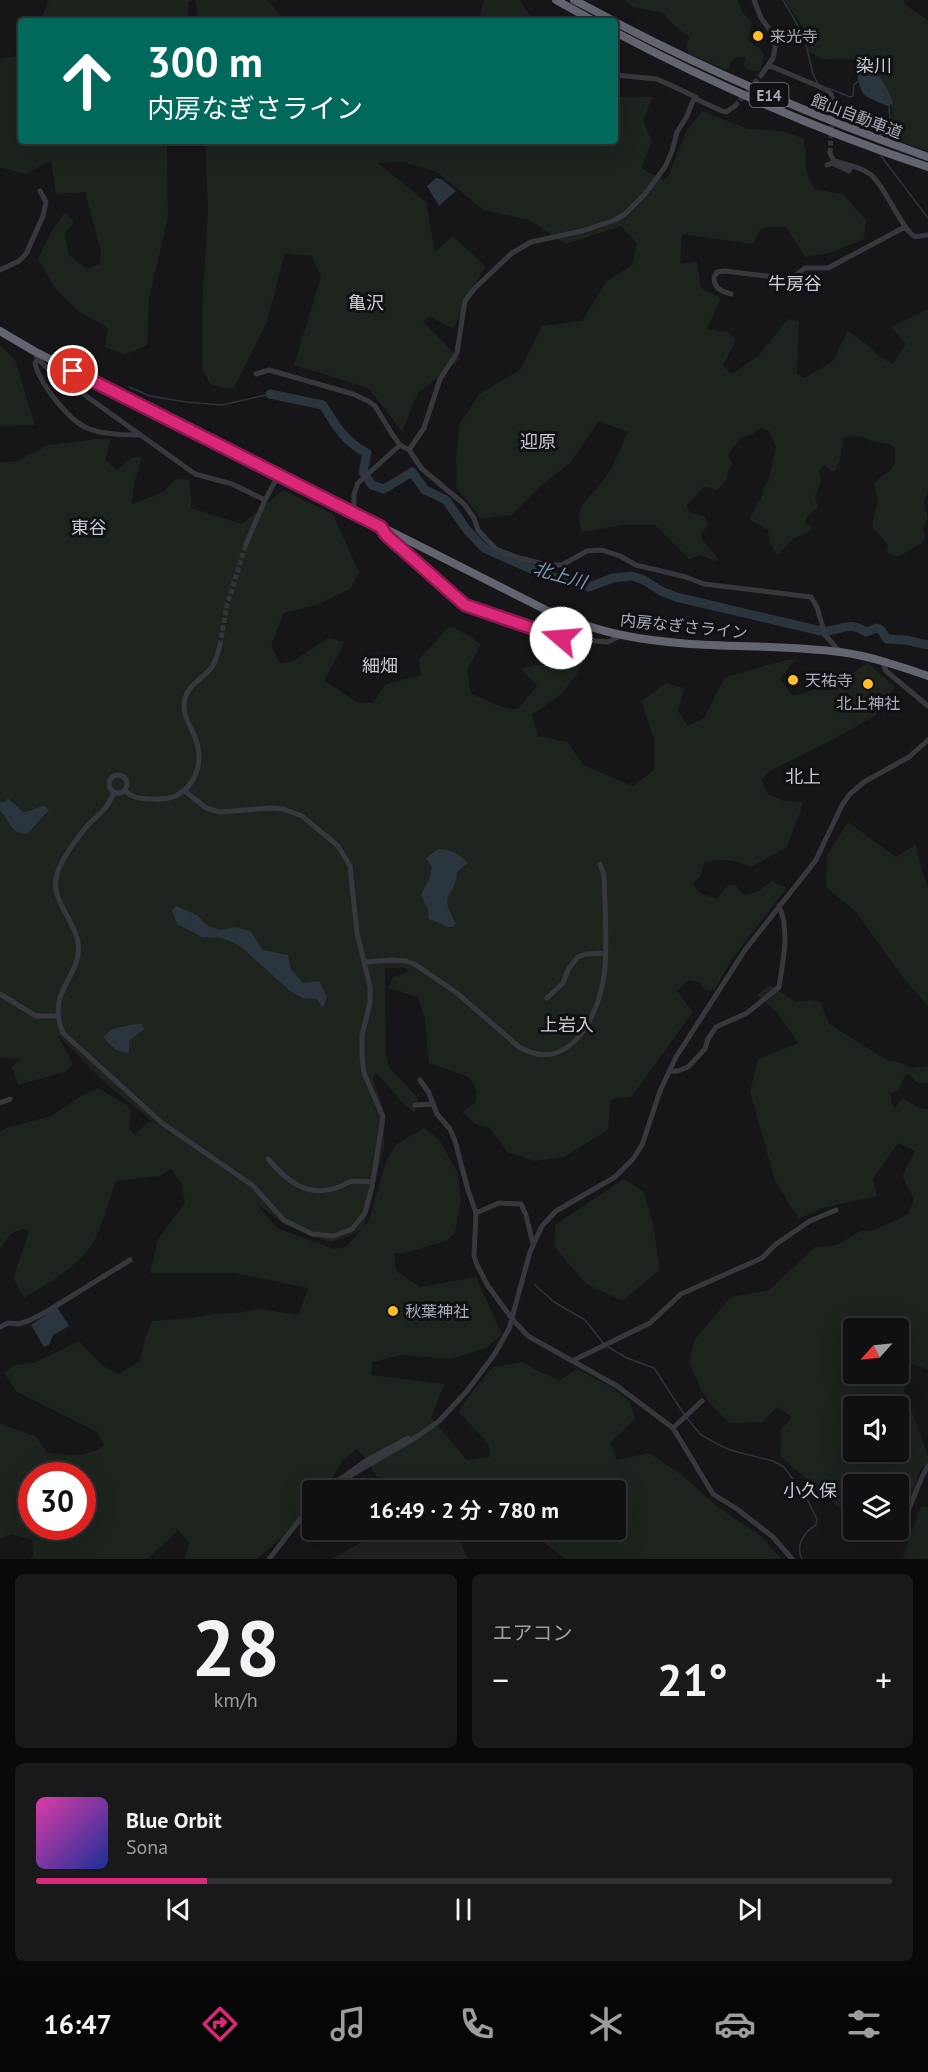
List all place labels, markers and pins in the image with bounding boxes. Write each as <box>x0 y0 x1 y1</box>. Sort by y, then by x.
place label: 来光寺 <box>770 26 818 46</box>
marker: 来光寺 <box>751 29 765 43</box>
pin <box>47 345 98 396</box>
place label: 天祐寺 <box>805 670 853 690</box>
marker: 天祐寺 <box>786 673 800 687</box>
marker: 北上神社 <box>861 677 875 691</box>
place label: 北上神社 <box>836 693 900 713</box>
place label: 秋葉神社 <box>405 1301 469 1321</box>
marker: 秋葉神社 <box>386 1304 400 1318</box>

